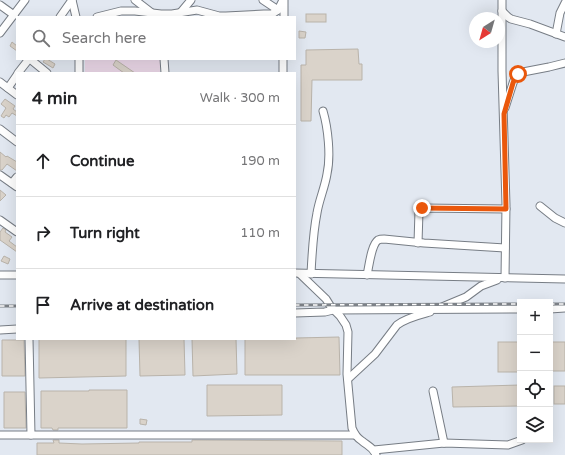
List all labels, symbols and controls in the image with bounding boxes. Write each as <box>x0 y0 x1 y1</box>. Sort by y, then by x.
north arrow <box>469 12 505 48</box>
search box <box>16 16 296 60</box>
icon: search <box>30 27 52 49</box>
text: Search here <box>62 29 146 47</box>
route start <box>509 65 527 83</box>
text: 4 min <box>32 88 77 109</box>
text: Walk · 300 m <box>200 90 280 106</box>
icon: ahead <box>32 150 54 172</box>
text: Continue <box>70 152 134 170</box>
text: 190 m <box>240 153 280 169</box>
route end <box>413 199 431 217</box>
icon: right <box>32 222 54 244</box>
text: Turn right <box>70 224 140 242</box>
text: 110 m <box>240 225 280 241</box>
icon: arrive <box>32 294 54 316</box>
text: Arrive at destination <box>70 296 214 314</box>
map controls <box>517 299 553 443</box>
button: + <box>517 299 553 335</box>
button: − <box>517 335 553 371</box>
button: locate <box>517 371 553 407</box>
button: layers <box>517 407 553 443</box>

